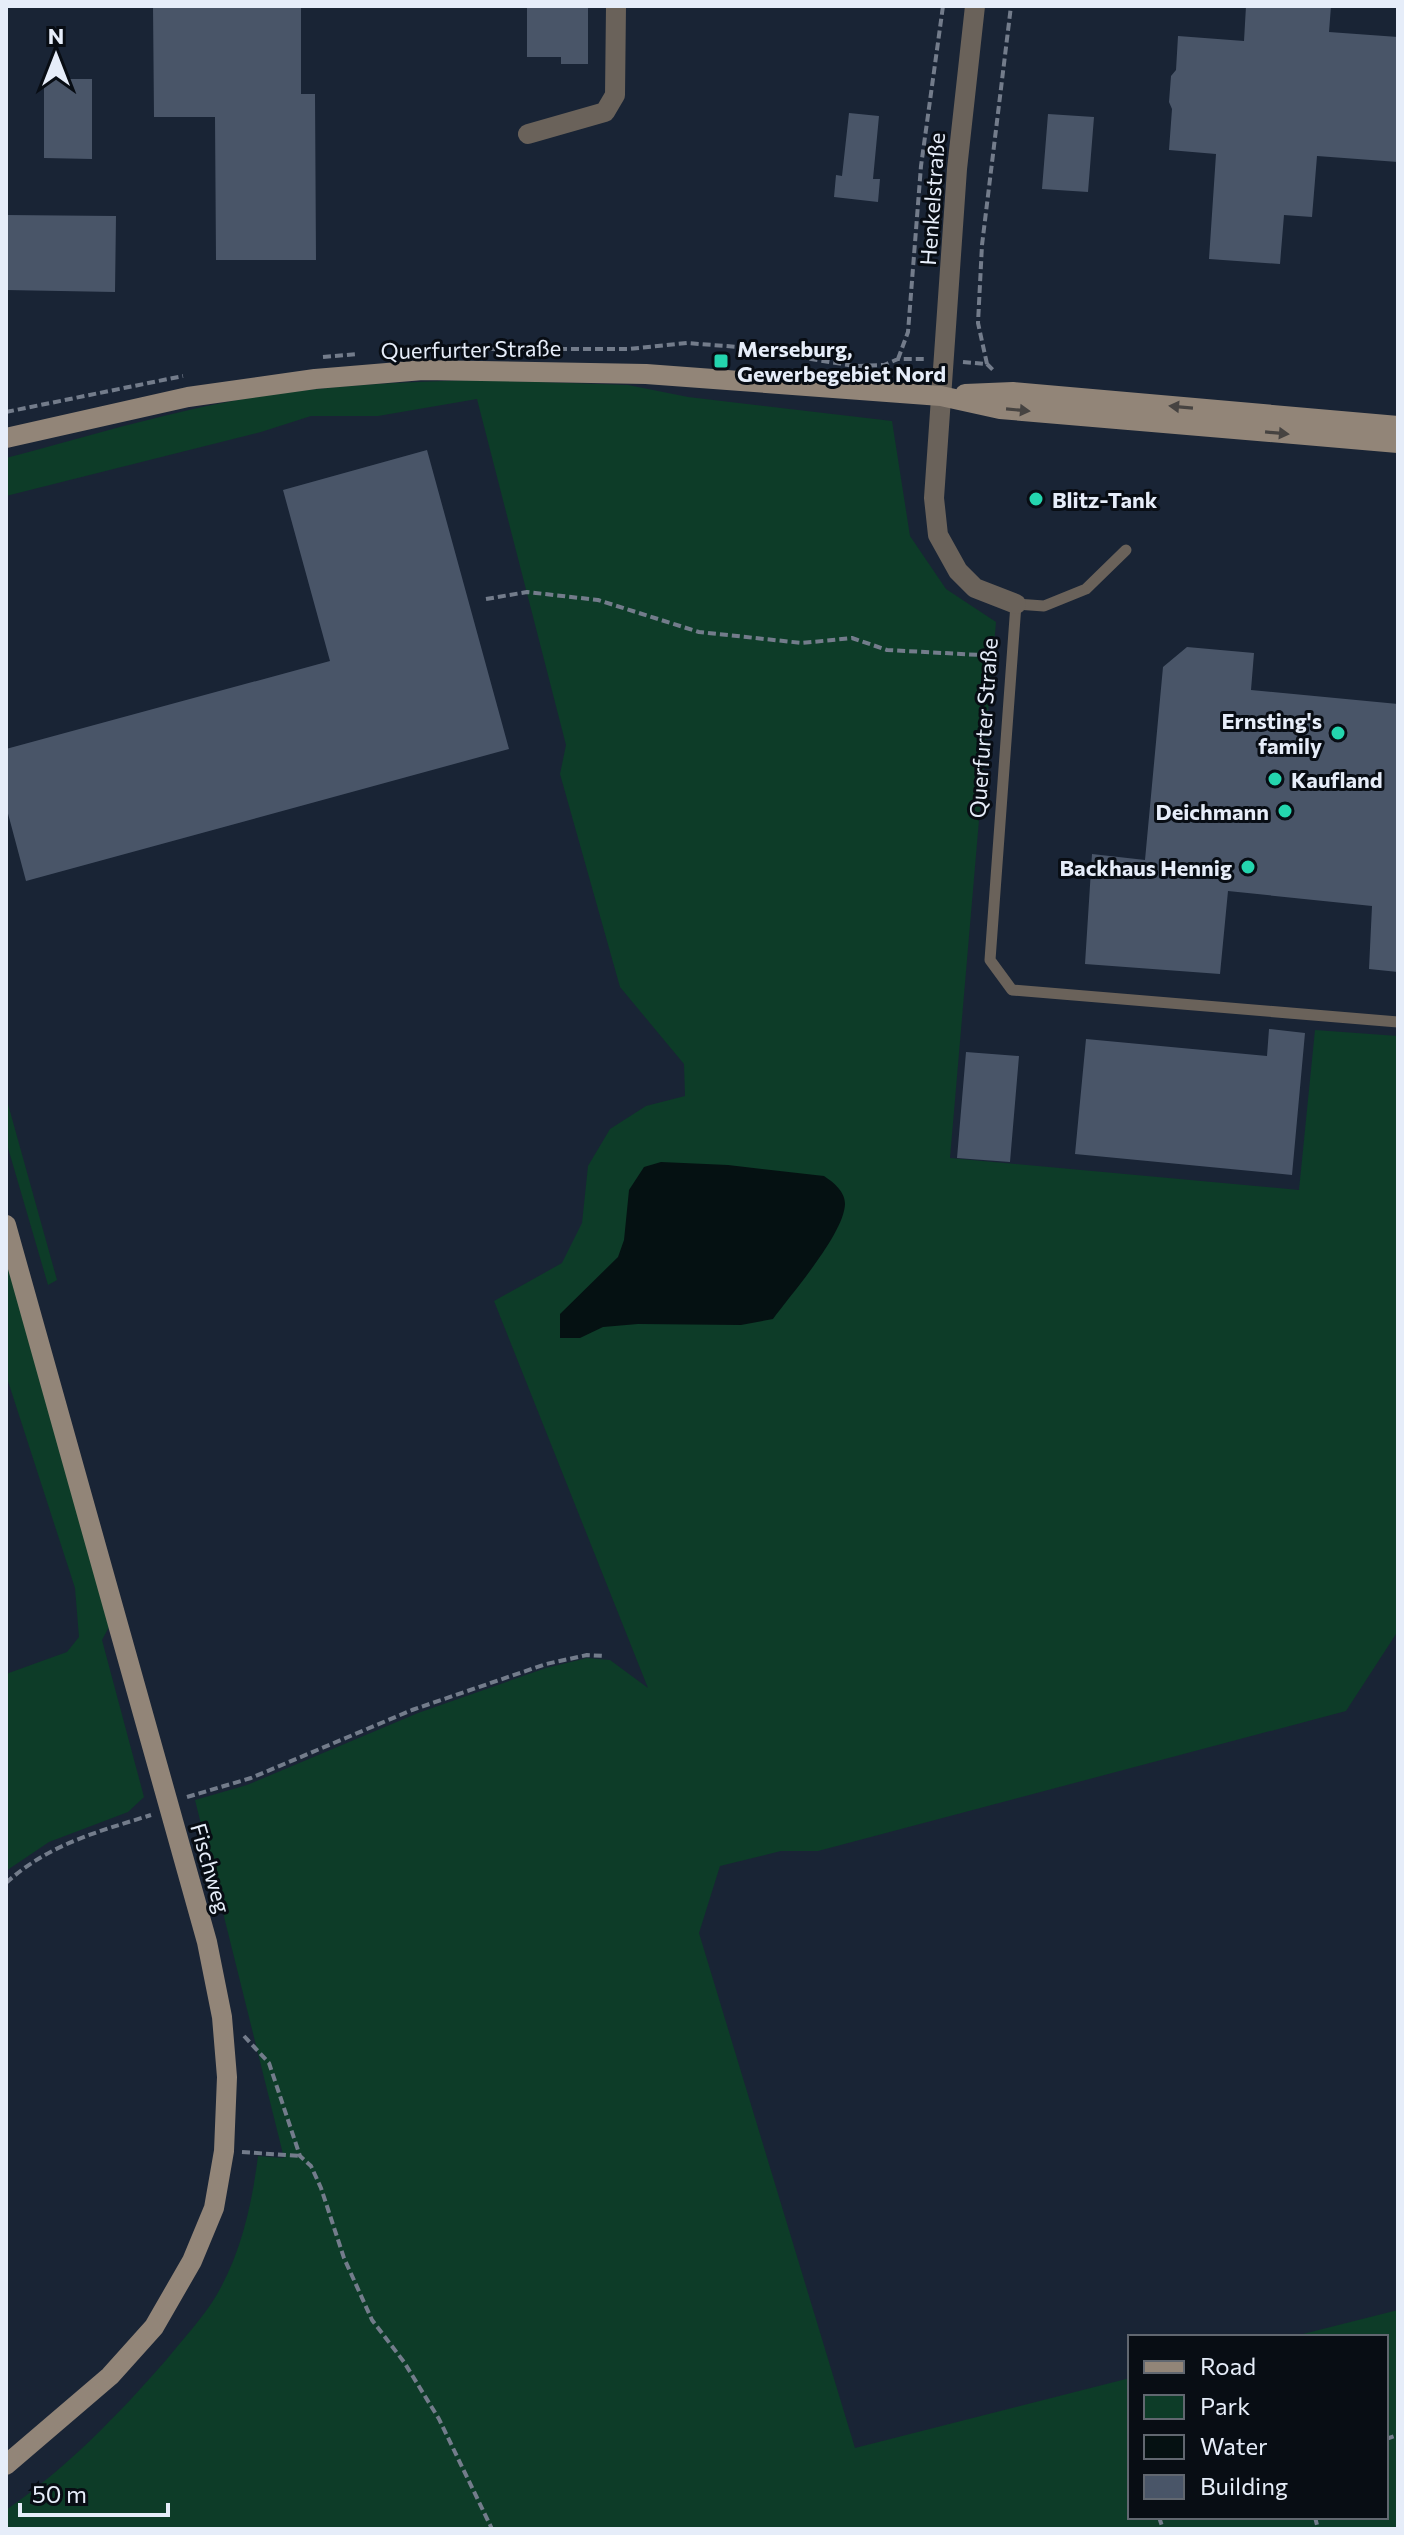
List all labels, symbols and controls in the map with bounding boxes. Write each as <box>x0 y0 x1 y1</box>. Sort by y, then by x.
north arrow <box>16 16 96 96</box>
text: N <box>48 22 64 49</box>
street label: Henkelstraße <box>914 132 950 266</box>
street label: Querfurter Straße <box>380 334 562 364</box>
place label: Merseburg, Gewerbegebiet Nord <box>737 335 946 387</box>
marker: Merseburg, Gewerbegebiet Nord <box>712 352 730 370</box>
one-way arrow <box>1168 400 1193 413</box>
one-way arrow <box>1006 404 1031 417</box>
one-way arrow <box>1265 426 1290 439</box>
place label: Blitz-Tank <box>1052 486 1158 513</box>
marker: Blitz-Tank <box>1027 490 1045 508</box>
street label: Querfurter Straße <box>963 637 1003 819</box>
place label: Ernsting's family <box>1221 707 1322 759</box>
marker: Ernsting's family <box>1329 724 1347 742</box>
place label: Kaufland <box>1291 766 1383 793</box>
marker: Kaufland <box>1266 770 1284 788</box>
place label: Deichmann <box>1156 798 1269 825</box>
marker: Deichmann <box>1276 802 1294 820</box>
place label: Backhaus Hennig <box>1059 854 1232 881</box>
marker: Backhaus Hennig <box>1239 858 1257 876</box>
street label: Fischweg <box>185 1820 237 1916</box>
legend <box>1128 2335 1388 2519</box>
text: Road <box>1200 2351 1256 2380</box>
text: Park <box>1200 2391 1250 2420</box>
text: Water <box>1200 2431 1268 2460</box>
scale bar <box>20 2467 168 2517</box>
text: Building <box>1200 2471 1288 2500</box>
text: 50 m <box>32 2479 87 2508</box>

